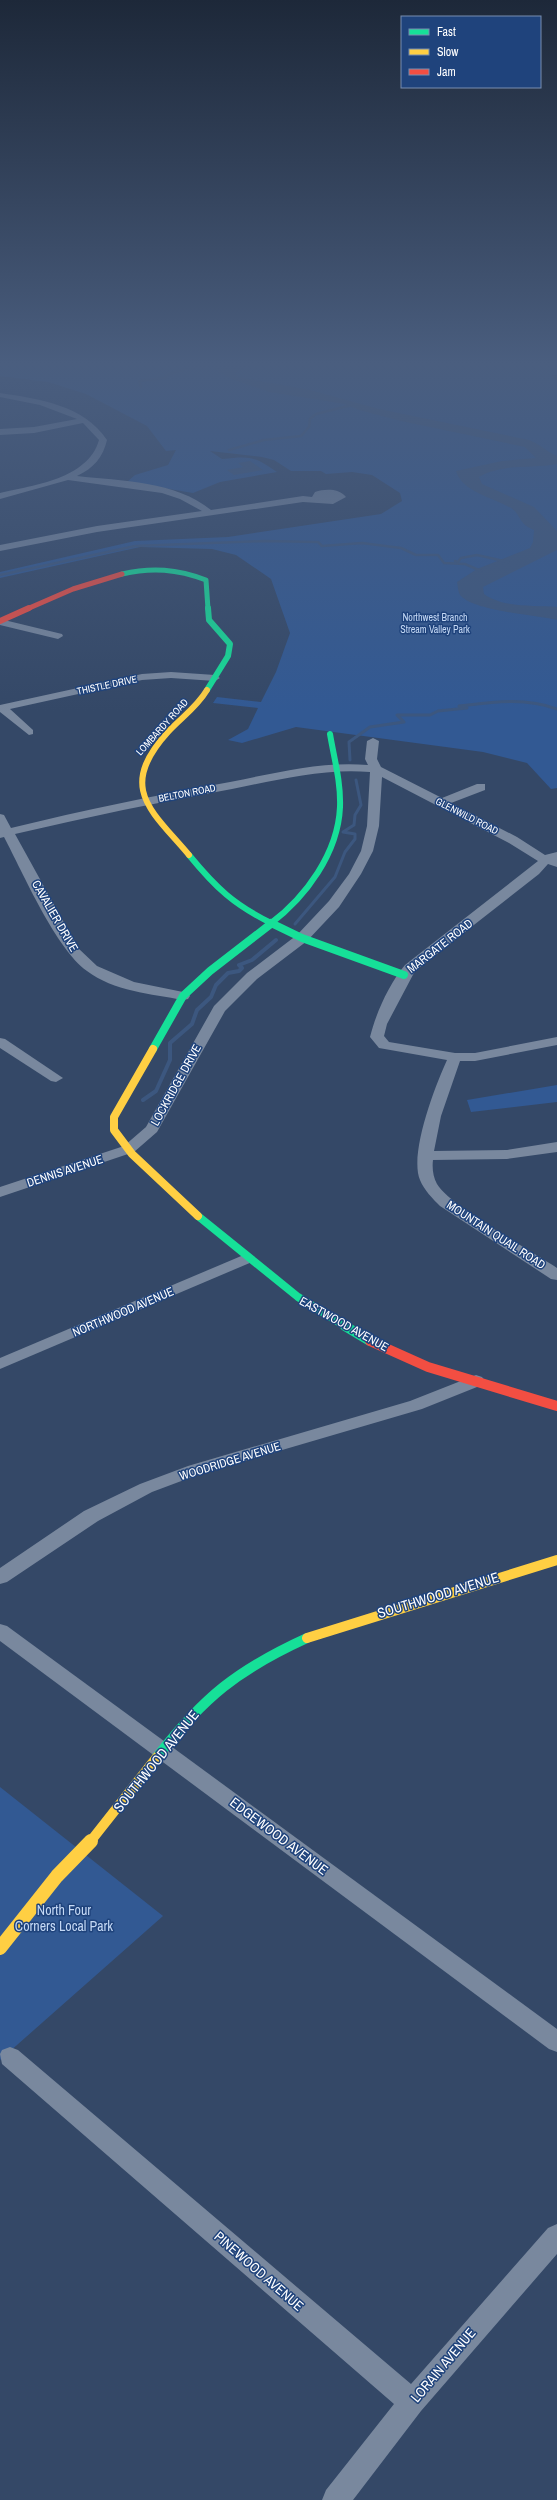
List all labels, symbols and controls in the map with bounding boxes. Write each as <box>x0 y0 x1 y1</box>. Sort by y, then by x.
legend <box>401 16 541 88</box>
text: Fast <box>437 24 456 40</box>
text: Slow <box>437 44 459 60</box>
text: Jam <box>437 64 456 80</box>
park label: Northwest Branch Stream Valley Park <box>400 611 471 636</box>
street label: THISTLE DRIVE <box>76 672 138 698</box>
street label: LOMBARDY ROAD <box>133 696 191 758</box>
street label: BELTON ROAD <box>157 781 217 805</box>
street label: GLENWILD ROAD <box>433 795 501 837</box>
street label: CAVALIER DRIVE <box>28 877 82 955</box>
street label: MARGATE ROAD <box>404 915 476 977</box>
street label: LOCKRIDGE DRIVE <box>147 1041 205 1129</box>
street label: DENNIS AVENUE <box>25 1151 105 1191</box>
street label: MOUNTAIN QUAIL ROAD <box>443 1197 549 1273</box>
street label: NORTHWOOD AVENUE <box>70 1283 176 1341</box>
street label: EASTWOOD AVENUE <box>297 1293 391 1355</box>
street label: WOODRIDGE AVENUE <box>178 1438 282 1484</box>
street label: SOUTHWOOD AVENUE <box>375 1568 501 1622</box>
street label: SOUTHWOOD AVENUE <box>109 1706 203 1816</box>
street label: EDGEWOOD AVENUE <box>226 1793 332 1879</box>
park label: North Four Corners Local Park <box>15 1901 113 1935</box>
street label: PINEWOOD AVENUE <box>211 2227 307 2315</box>
street label: LORAIN AVENUE <box>407 2324 479 2406</box>

